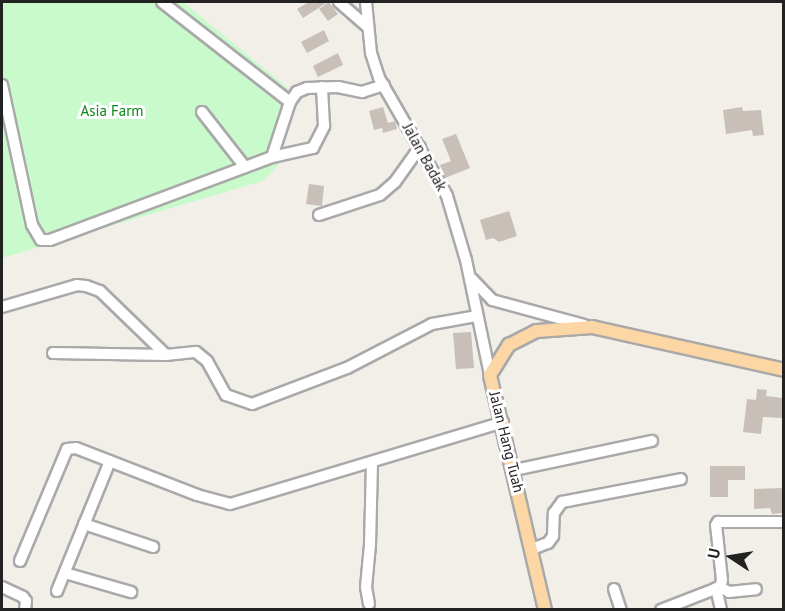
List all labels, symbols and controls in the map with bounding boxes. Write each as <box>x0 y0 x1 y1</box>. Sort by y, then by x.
park label: Asia Farm <box>80 102 144 120</box>
street label: Jalan Badak <box>399 120 451 194</box>
street label: Jalan Hang Tuah <box>486 389 528 495</box>
north arrow <box>701 527 761 587</box>
text: U <box>703 546 724 560</box>

